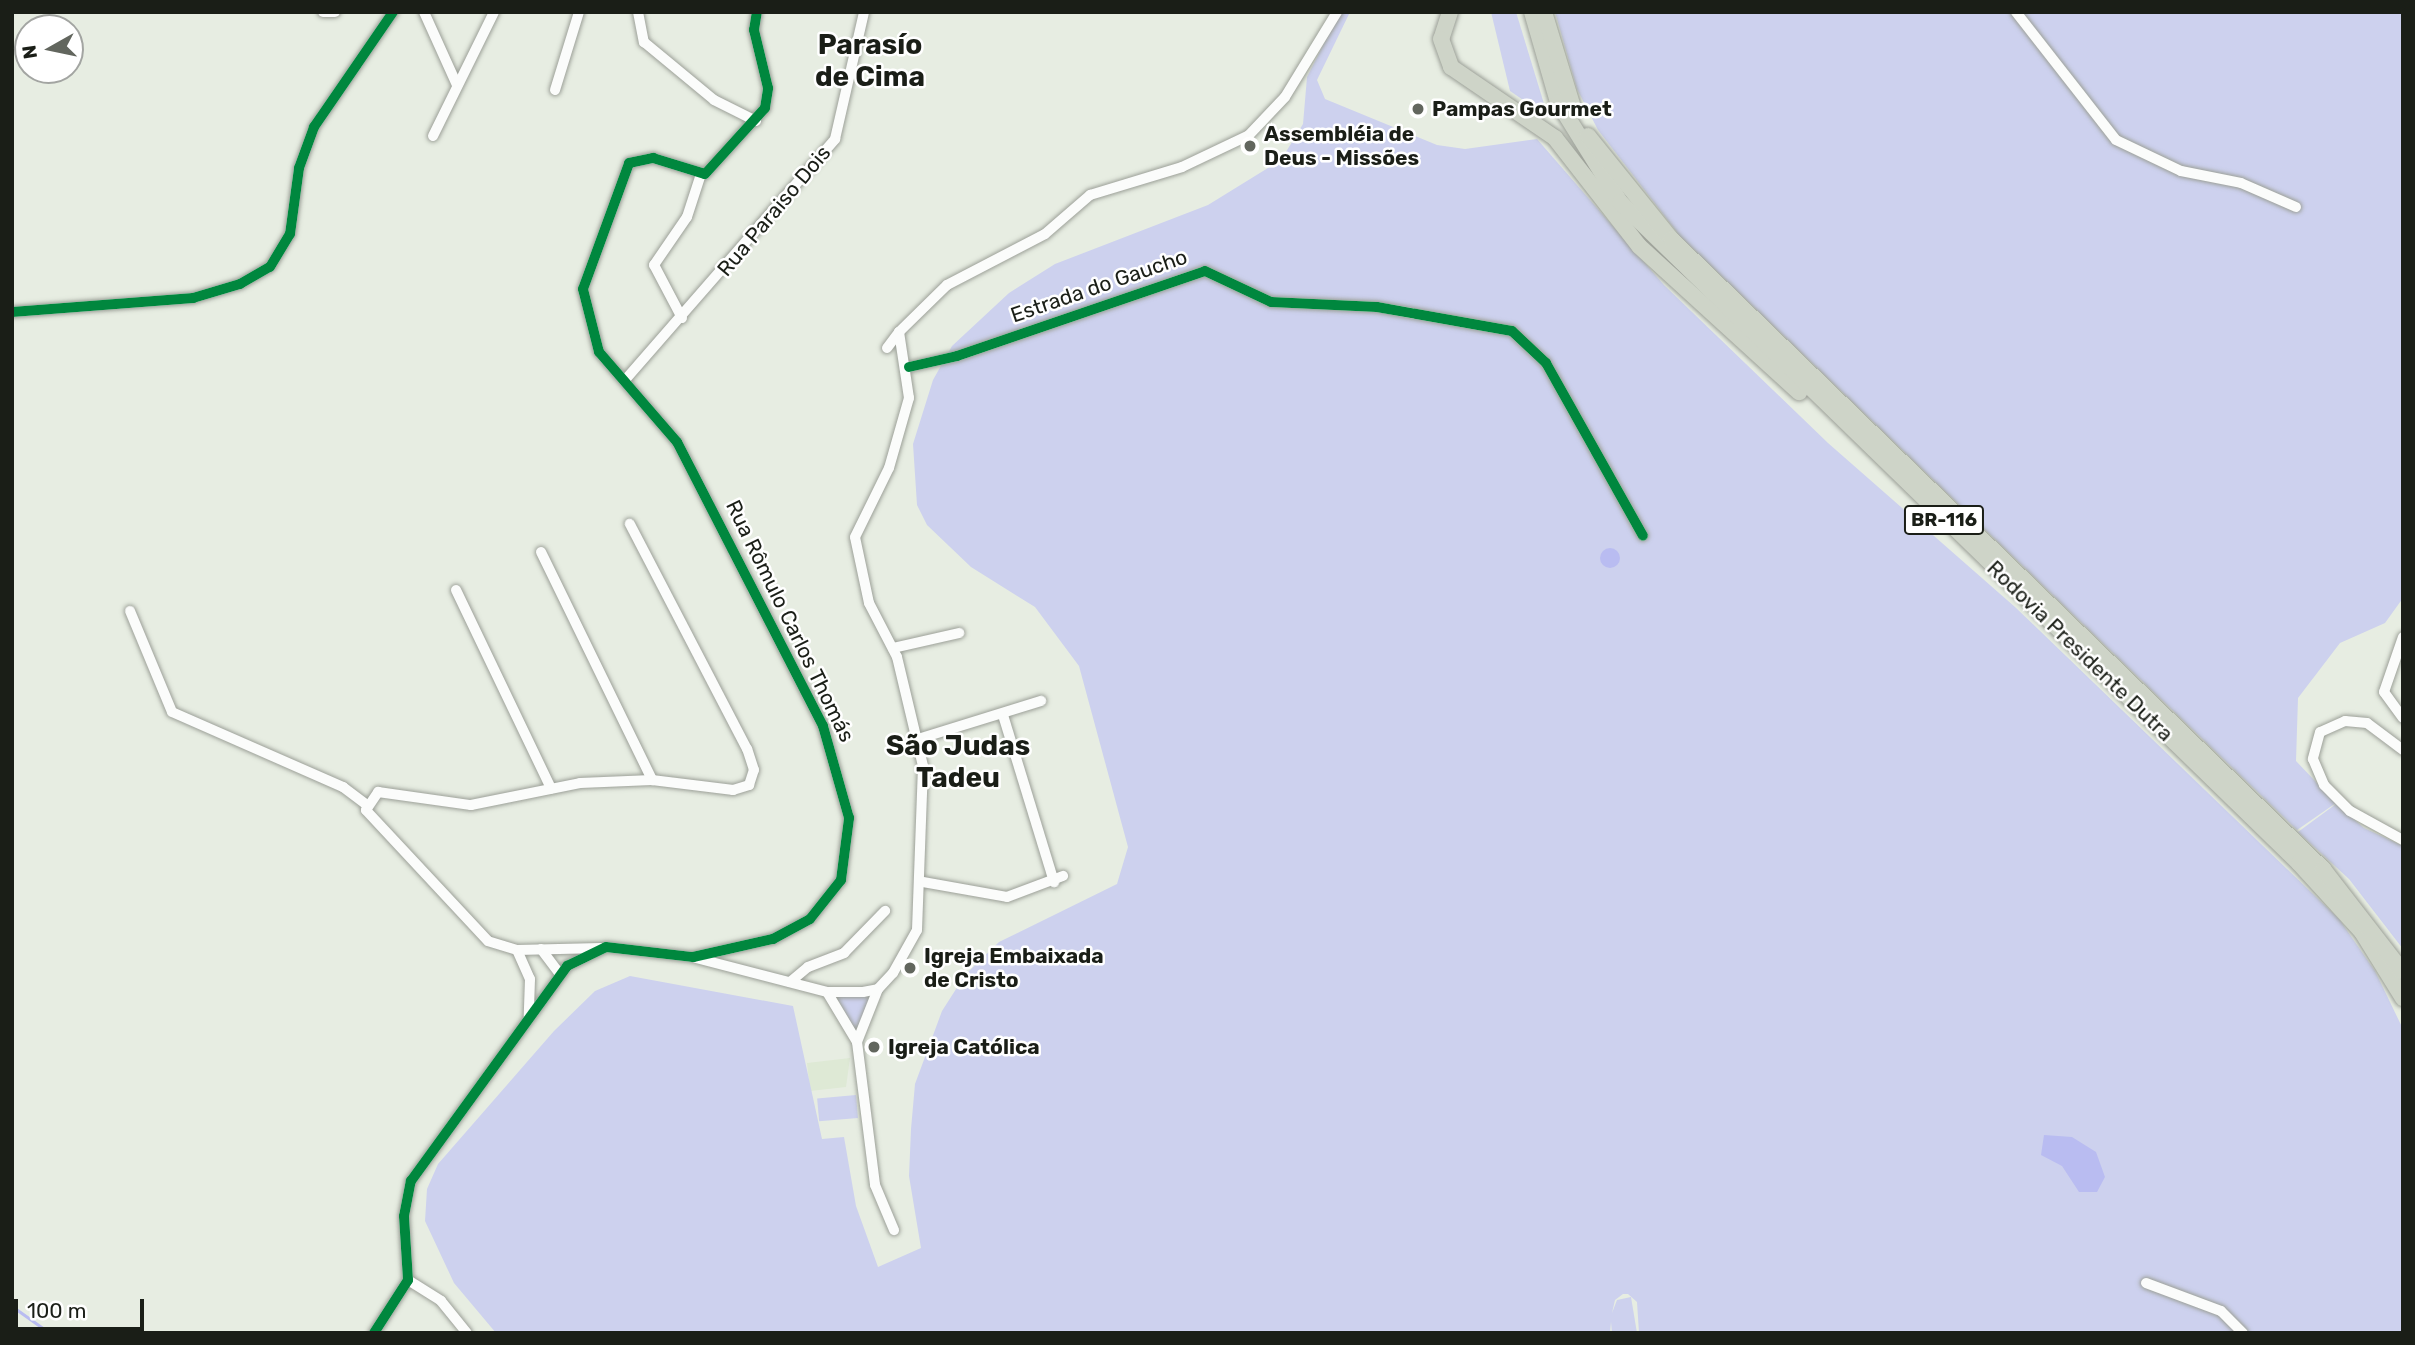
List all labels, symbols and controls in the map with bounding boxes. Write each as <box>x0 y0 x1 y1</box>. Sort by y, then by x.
north arrow <box>14 14 84 84</box>
district label: Parasío de Cima <box>815 28 925 94</box>
text: N <box>17 44 42 61</box>
place label: Pampas Gourmet <box>1432 96 1612 122</box>
marker: Pampas Gourmet <box>1410 101 1426 117</box>
place label: Assembléia de Deus - Missões <box>1264 121 1419 171</box>
marker: Assembléia de Deus - Missões <box>1242 138 1258 154</box>
street label: Rua Paraiso Dois <box>712 141 836 281</box>
street label: Estrada do Gaucho <box>1007 244 1191 328</box>
street label: Rua Rômulo Carlos Thomás <box>720 496 860 746</box>
road number: BR-116 <box>1904 505 1984 536</box>
street label: Rodovia Presidente Dutra <box>1982 556 2178 746</box>
district label: São Judas Tadeu <box>886 729 1030 795</box>
place label: Igreja Embaixada de Cristo <box>924 943 1104 993</box>
marker: Igreja Embaixada de Cristo <box>902 960 918 976</box>
place label: Igreja Católica <box>888 1034 1040 1060</box>
marker: Igreja Católica <box>866 1039 882 1055</box>
scale bar <box>18 1286 147 1330</box>
text: 100 m <box>27 1298 86 1323</box>

